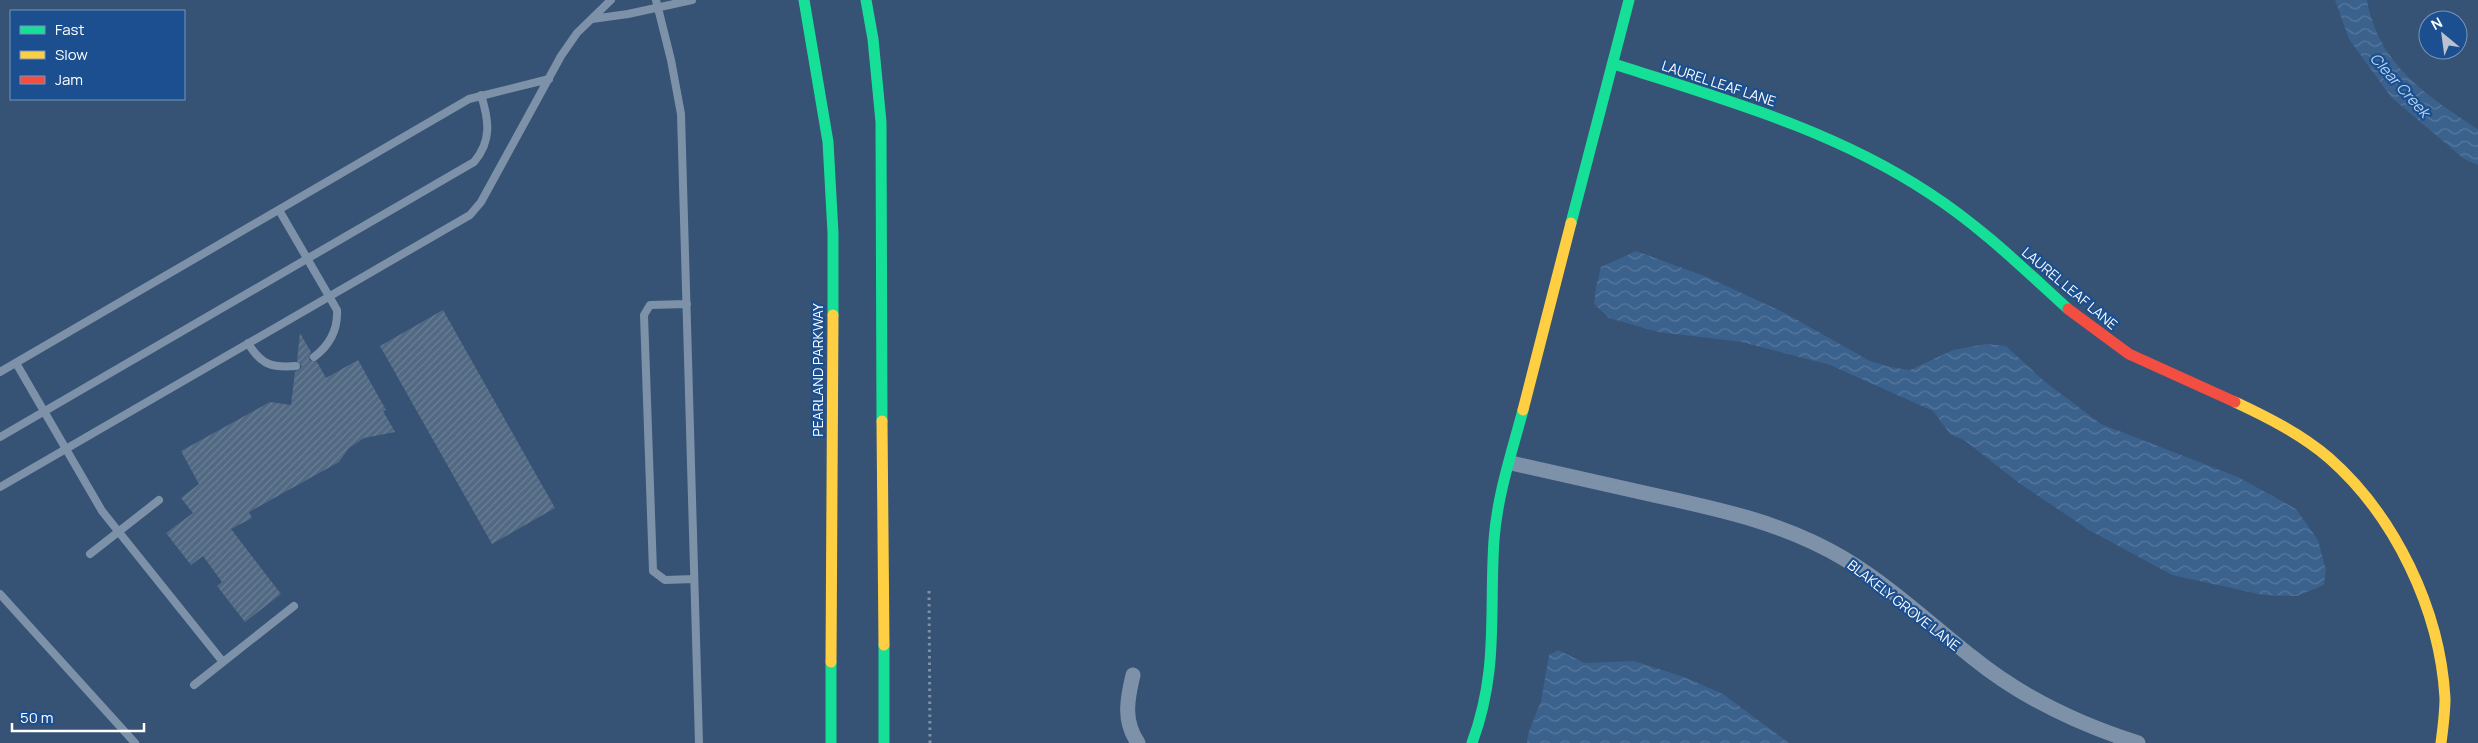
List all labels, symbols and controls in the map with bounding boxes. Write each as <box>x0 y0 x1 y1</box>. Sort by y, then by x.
legend <box>10 10 185 100</box>
north arrow <box>2418 10 2468 60</box>
text: N <box>2427 12 2445 34</box>
text: Fast <box>55 19 84 40</box>
text: Slow <box>55 44 88 65</box>
water label: Clear Creek <box>2365 48 2436 124</box>
street label: LAUREL LEAF LANE <box>1659 56 1779 110</box>
text: Jam <box>55 69 83 90</box>
street label: LAUREL LEAF LANE <box>2018 242 2122 334</box>
street label: PEARLAND PARKWAY <box>808 303 827 437</box>
street label: BLAKELY GROVE LANE <box>1844 555 1964 655</box>
scale bar <box>12 700 145 732</box>
text: 50 m <box>20 707 54 728</box>

